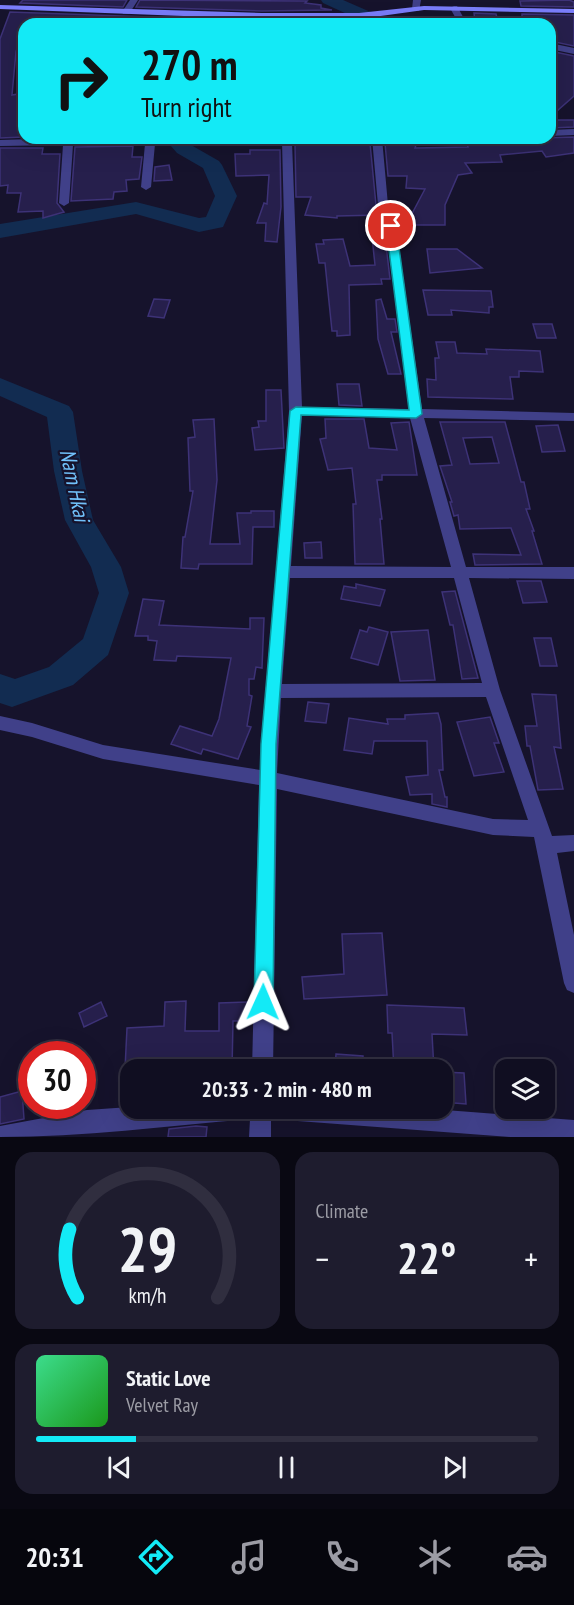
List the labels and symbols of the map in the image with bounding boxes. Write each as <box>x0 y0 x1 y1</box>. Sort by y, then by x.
pin <box>365 200 416 251</box>
water label: Nam Hkai <box>54 446 97 527</box>
position arrow <box>231 970 295 1034</box>
speed limit sign: 30 <box>18 1041 96 1119</box>

